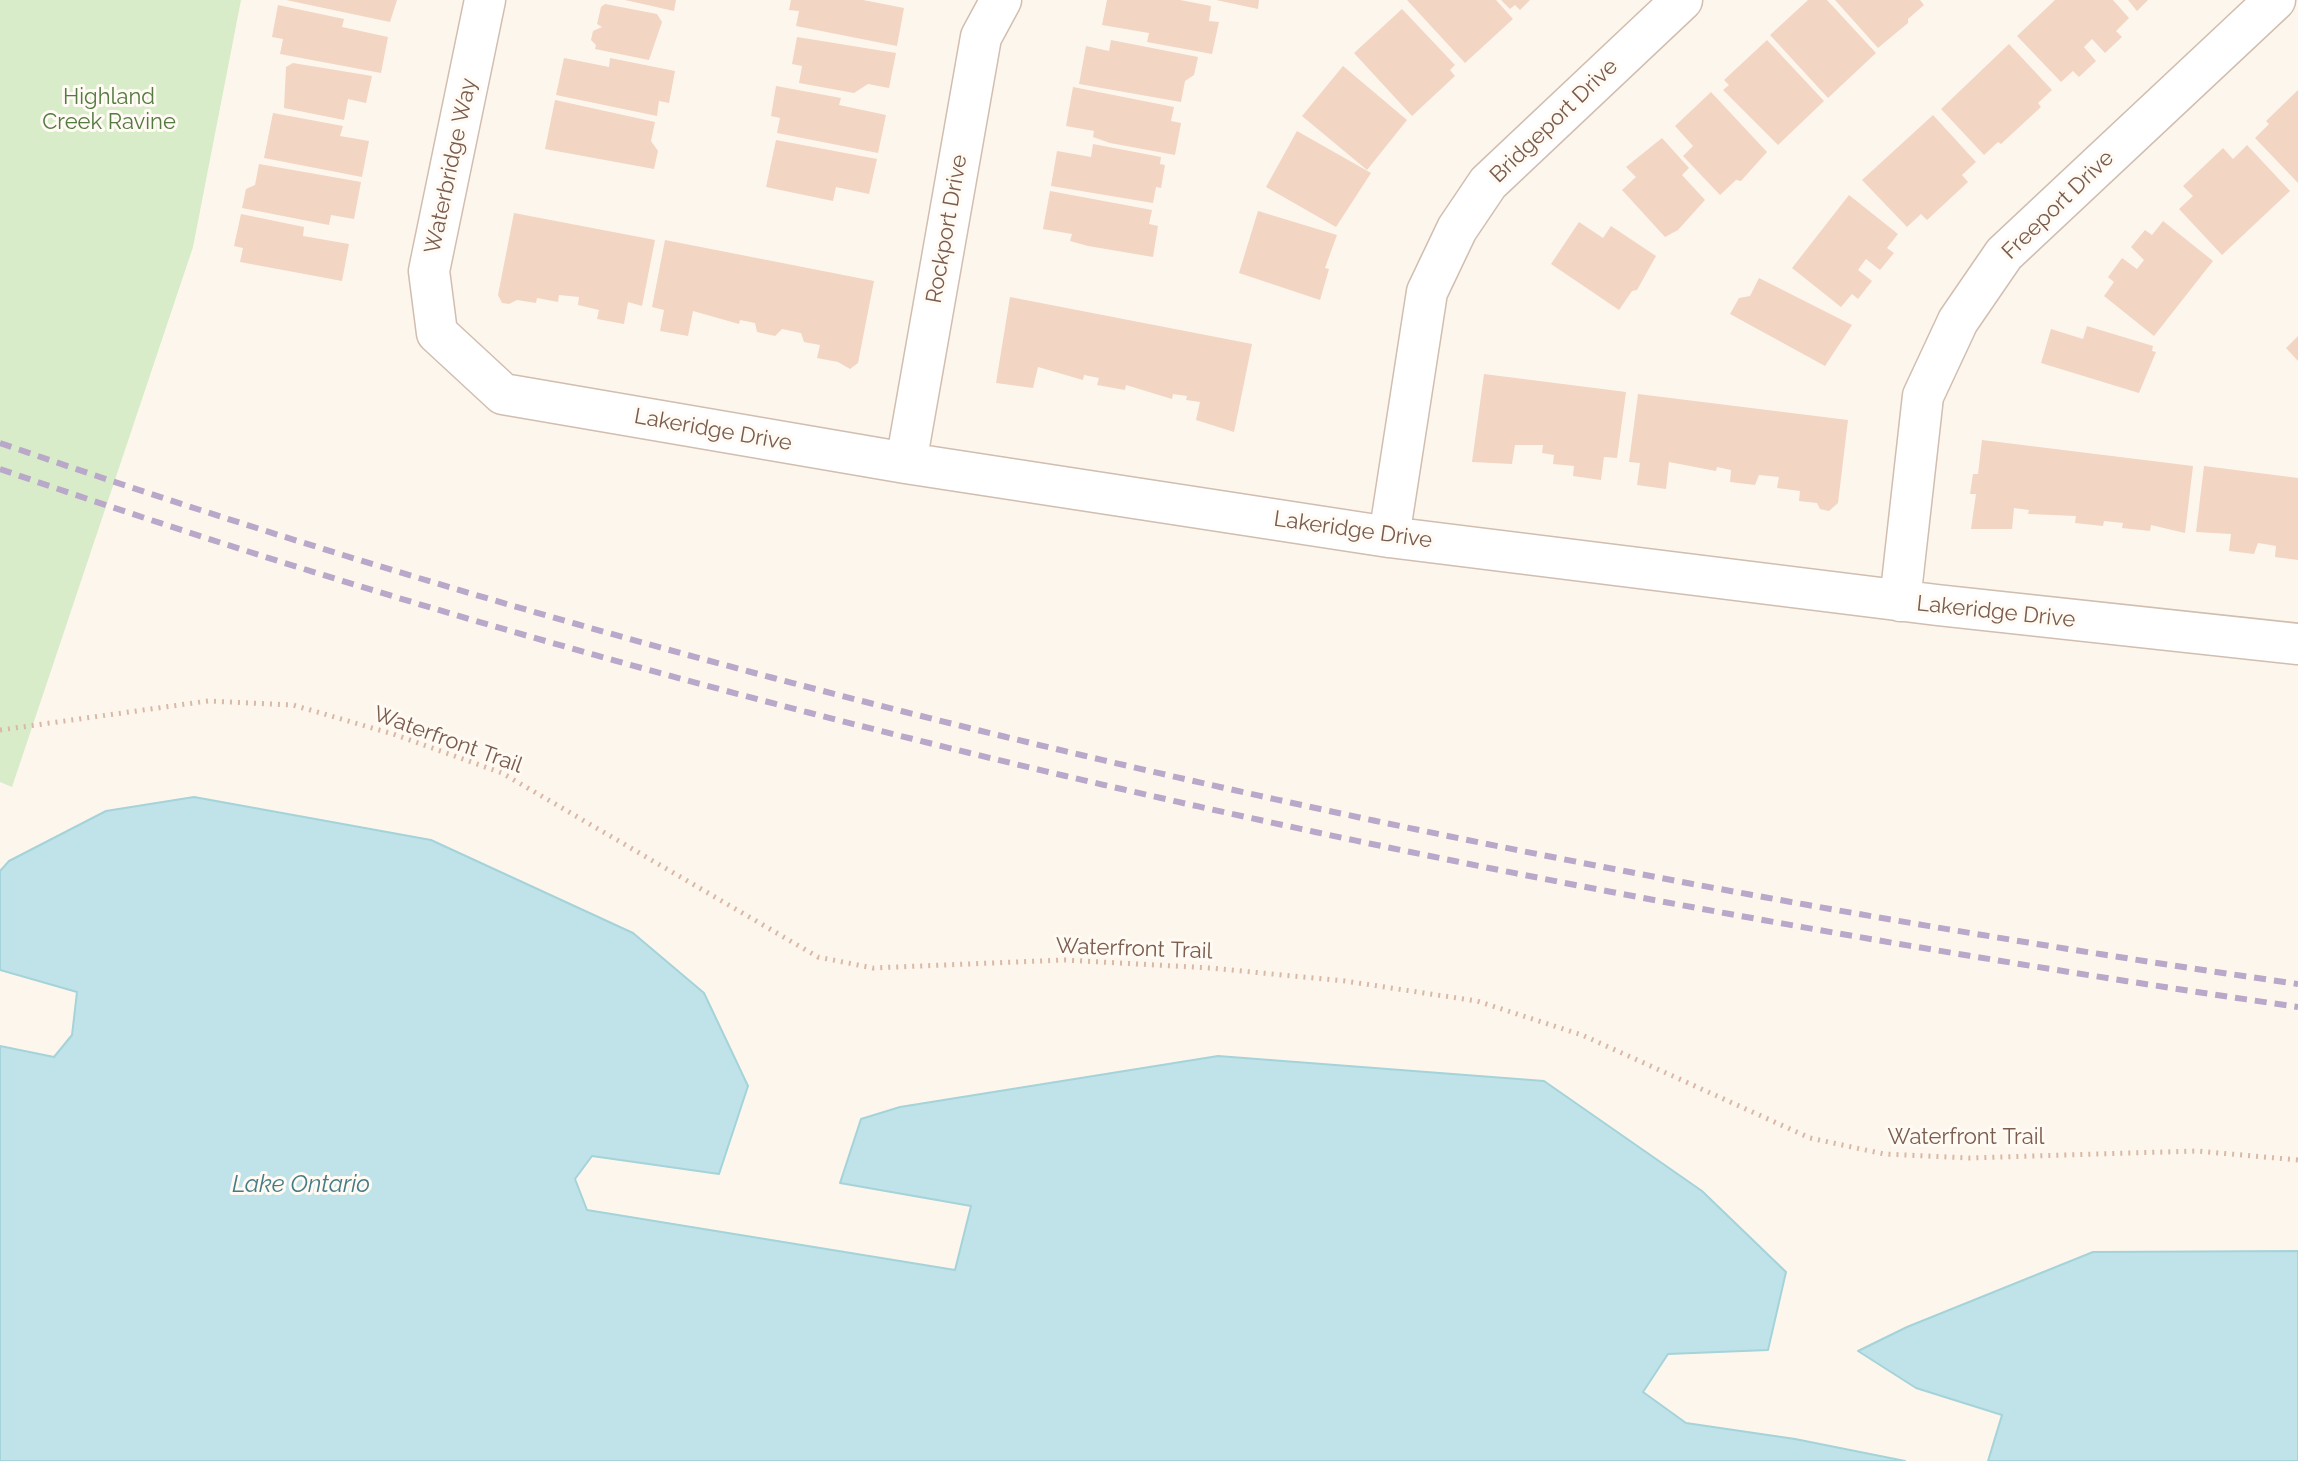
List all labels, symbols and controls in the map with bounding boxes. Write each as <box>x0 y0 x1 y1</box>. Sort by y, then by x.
street label: Bridgeport Drive <box>1485 53 1623 189</box>
street label: Waterbridge Way <box>419 76 483 256</box>
park label: Highland Creek Ravine <box>42 84 176 136</box>
street label: Freeport Drive <box>1997 145 2119 265</box>
street label: Rockport Drive <box>921 153 973 305</box>
street label: Lakeridge Drive <box>632 403 794 457</box>
street label: Lakeridge Drive <box>1272 506 1434 554</box>
street label: Lakeridge Drive <box>1915 591 2077 633</box>
street label: Waterfront Trail <box>370 701 526 779</box>
street label: Waterfront Trail <box>1055 933 1213 965</box>
street label: Waterfront Trail <box>1888 1124 2044 1150</box>
water label: Lake Ontario <box>232 1171 370 1199</box>

